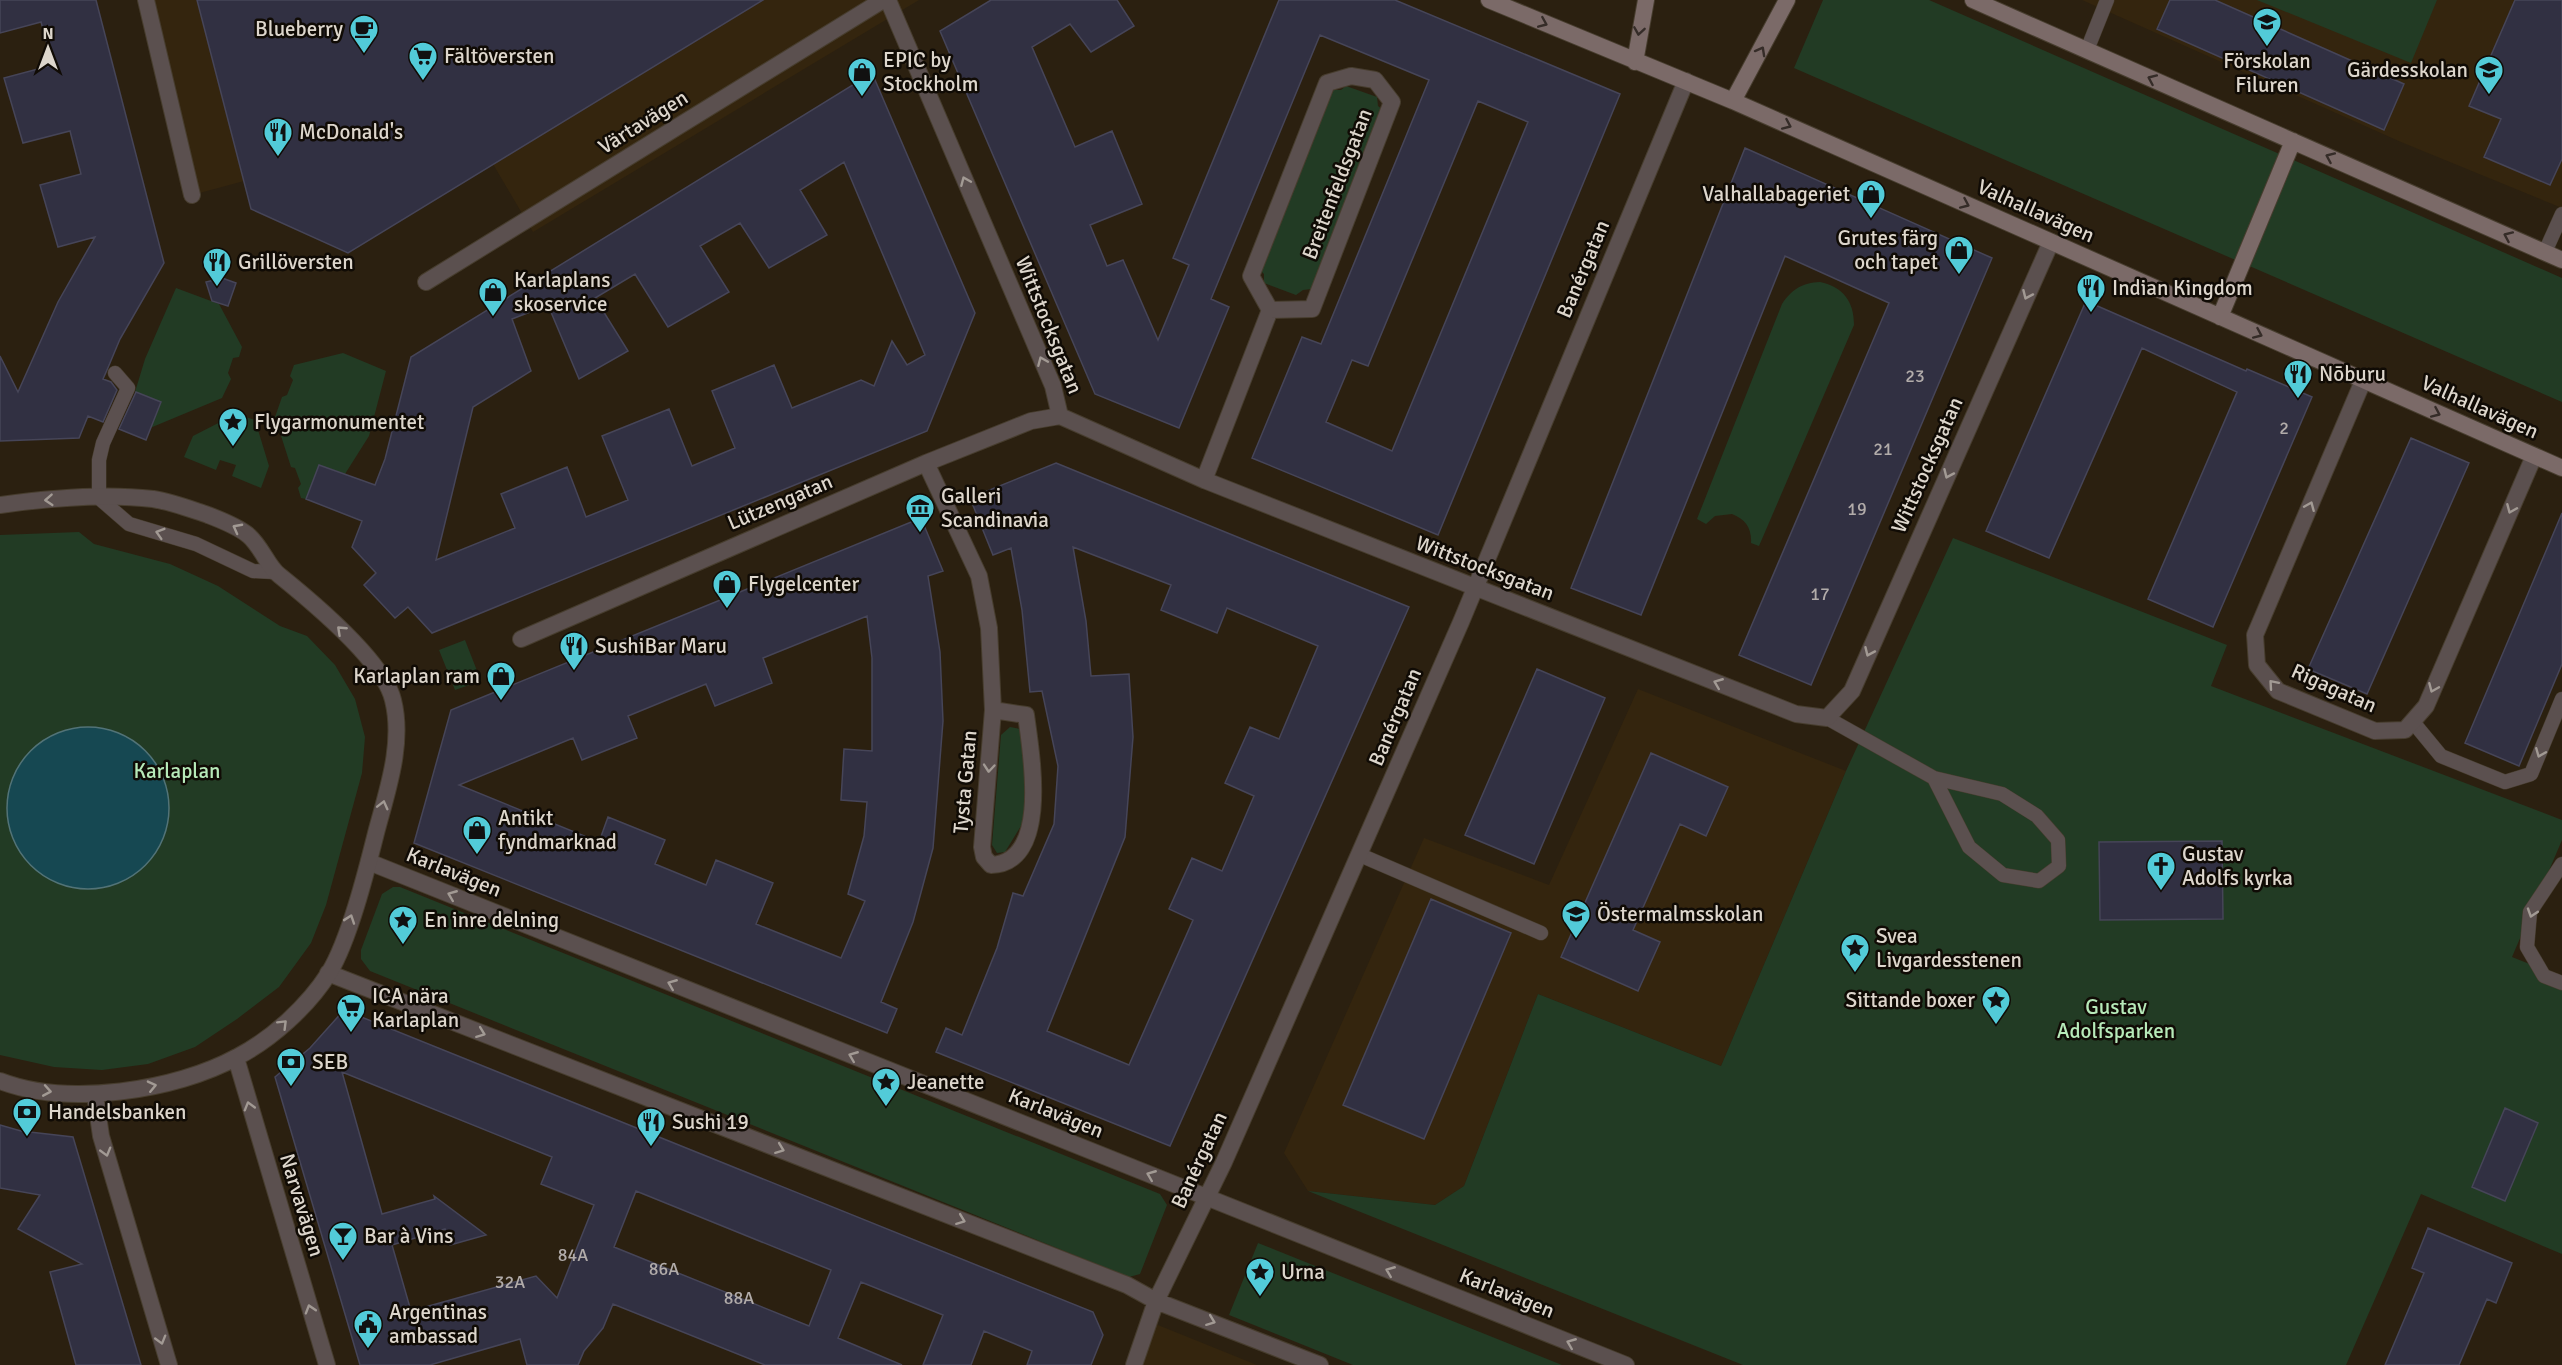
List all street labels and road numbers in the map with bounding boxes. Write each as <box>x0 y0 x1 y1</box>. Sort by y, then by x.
street label: Värtavägen <box>593 84 693 160</box>
street label: Breitenfeldsgatan <box>1296 105 1378 263</box>
street label: Valhallavägen <box>1973 174 2099 248</box>
street label: Banérgatan <box>1551 216 1615 322</box>
street label: Wittstocksgatan <box>1010 252 1088 398</box>
street label: Valhallavägen <box>2417 370 2543 444</box>
street label: Wittstocksgatan <box>1885 393 1969 537</box>
street label: Lützengatan <box>724 468 836 536</box>
street label: Wittstocksgatan <box>1412 530 1558 606</box>
street label: Rigagatan <box>2287 658 2381 718</box>
street label: Banérgatan <box>1363 664 1427 770</box>
street label: Tysta Gatan <box>948 729 982 835</box>
street label: Karlavägen <box>403 841 505 903</box>
street label: Karlavägen <box>1005 1082 1107 1144</box>
street label: Banérgatan <box>1165 1107 1233 1213</box>
street label: Narvavägen <box>274 1150 330 1260</box>
street label: Karlavägen <box>1456 1262 1558 1324</box>

